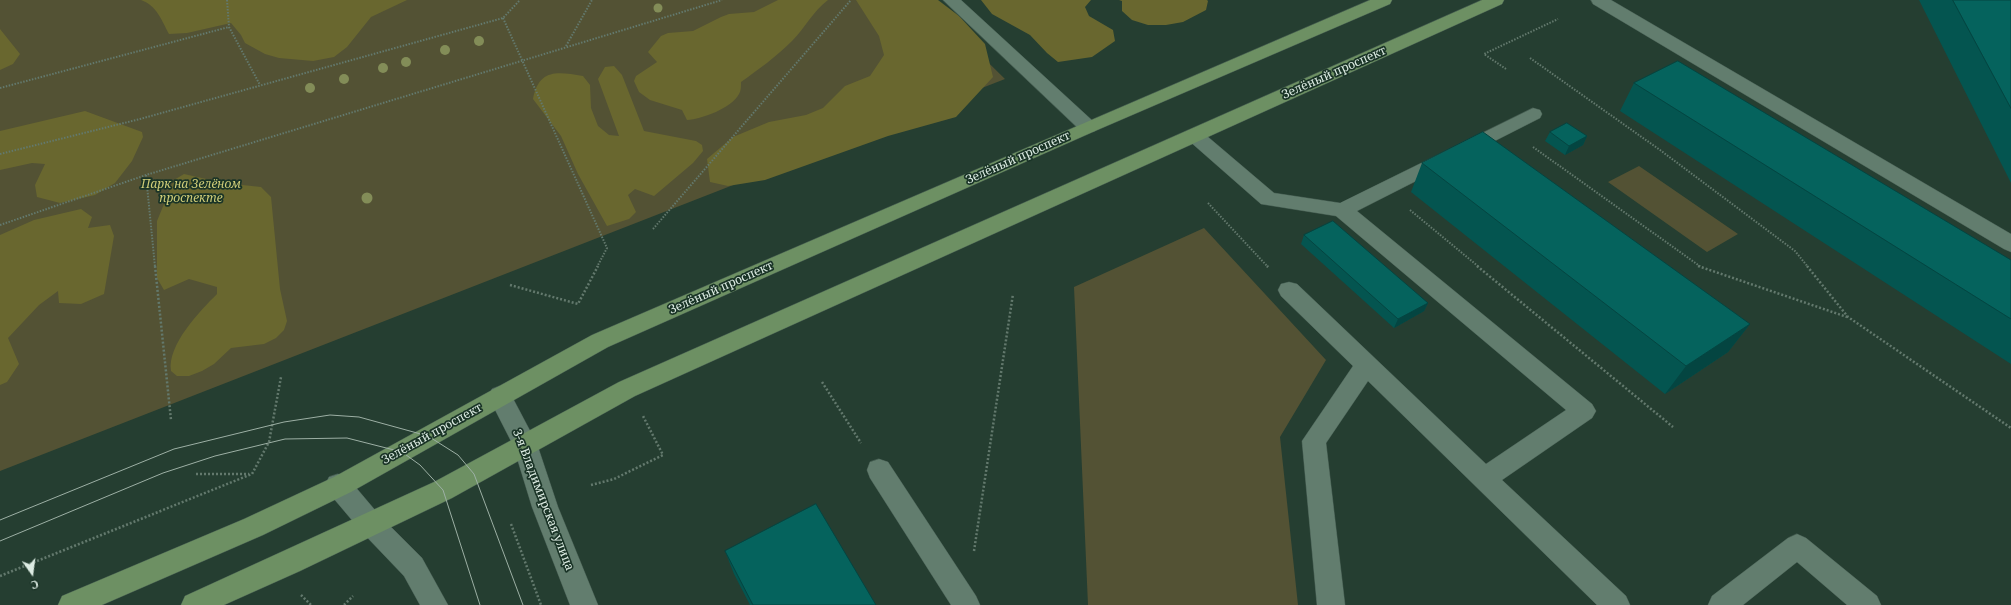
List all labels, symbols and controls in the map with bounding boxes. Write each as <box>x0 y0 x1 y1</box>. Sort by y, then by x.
street label: Зелёный проспект <box>1280 44 1388 102</box>
street label: Зелёный проспект <box>964 129 1072 187</box>
park label: Парк на Зелёном проспекте <box>141 178 241 206</box>
street label: Зелёный проспект <box>667 259 775 317</box>
street label: Зелёный проспект <box>379 400 485 468</box>
street label: 3-я Владимирская улица <box>509 427 577 573</box>
north arrow <box>12 553 52 593</box>
text: С <box>30 577 40 593</box>

